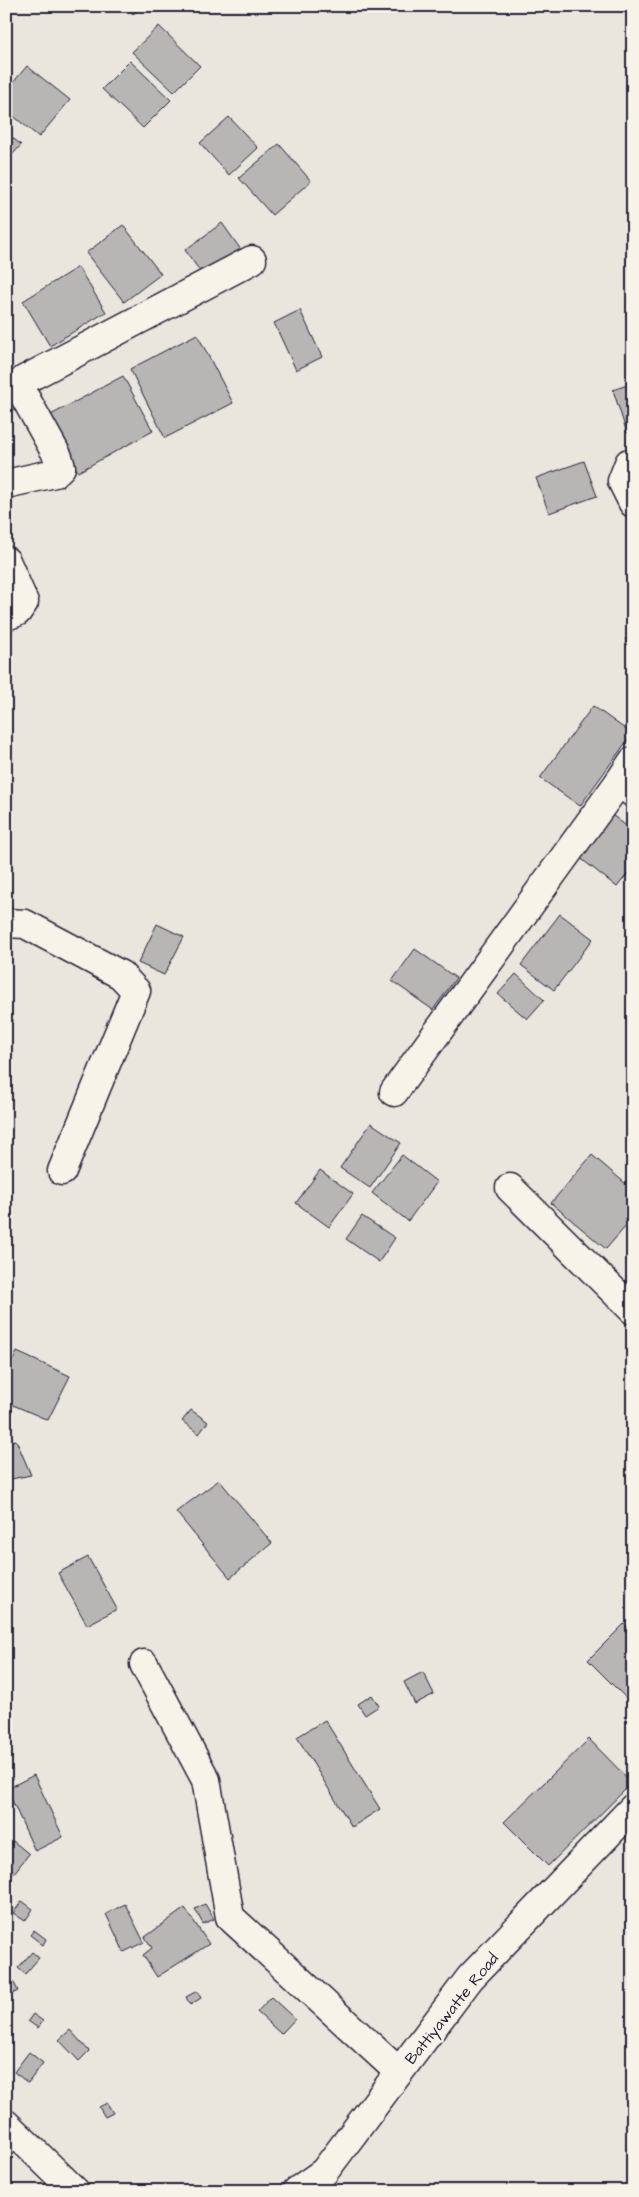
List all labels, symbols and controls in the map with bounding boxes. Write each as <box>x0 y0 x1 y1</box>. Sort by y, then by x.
street label: Battiyawatte Road <box>400 1948 504 2070</box>

